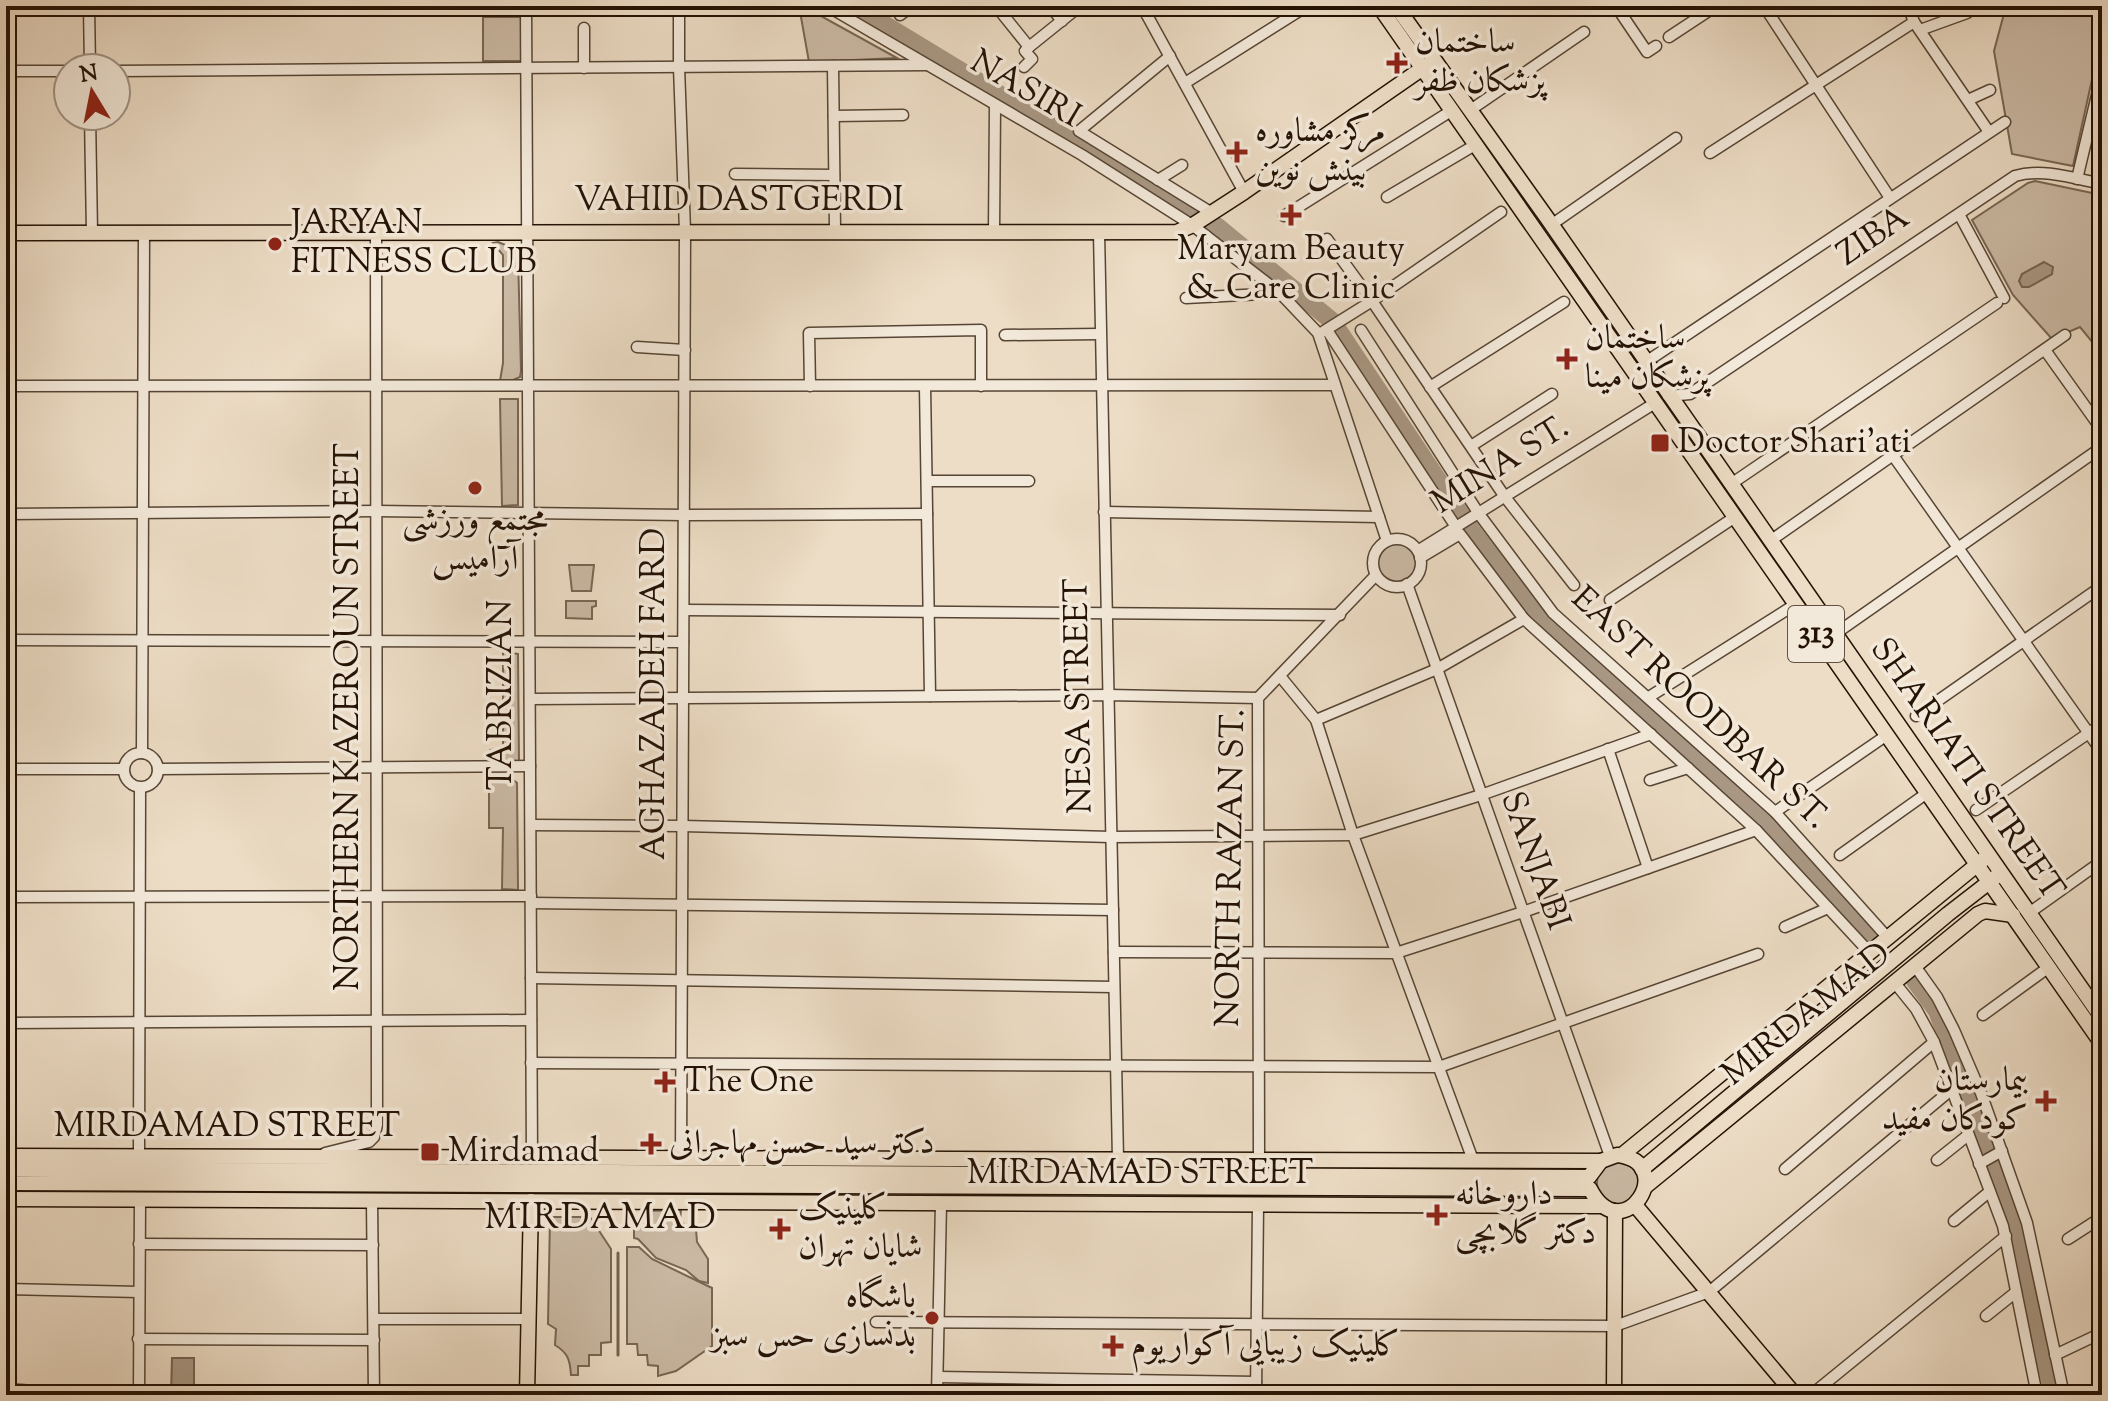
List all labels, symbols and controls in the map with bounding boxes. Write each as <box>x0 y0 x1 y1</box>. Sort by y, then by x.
place label: ساختمان پزشکان ظفر <box>1412 19 1548 107</box>
street label: NASIRI <box>960 39 1090 141</box>
north arrow <box>52 52 132 132</box>
marker: ساختمان پزشکان ظفر <box>1386 52 1408 74</box>
text: N <box>78 58 101 93</box>
place label: مرکز مشاوره بینش نوین <box>1255 108 1386 196</box>
marker: مرکز مشاوره بینش نوین <box>1226 141 1248 163</box>
street label: VAHID DASTGERDI <box>574 177 904 226</box>
street label: ZIBA <box>1828 195 1920 279</box>
place label: JARYAN FITNESS CLUB <box>289 200 536 288</box>
marker: Maryam Beauty & Care Clinic <box>1280 204 1302 226</box>
place label: Maryam Beauty & Care Clinic <box>1177 226 1405 314</box>
marker: JARYAN FITNESS CLUB <box>266 235 284 253</box>
place label: ساختمان پزشكان مينا <box>1585 315 1712 403</box>
marker: ساختمان پزشكان مينا <box>1556 348 1578 370</box>
street label: MINA ST. <box>1423 405 1579 527</box>
place label: Doctor Shari'ati <box>1678 419 1911 468</box>
marker: Doctor Shari'ati <box>1649 432 1671 454</box>
street label: NORTHERN KAZEROUN STREET <box>325 443 374 991</box>
marker: مجتمع ورزشی آرامیس <box>466 479 484 497</box>
place label: مجتمع ورزشی آرامیس <box>402 497 548 585</box>
street label: AGHAZADEH FARD <box>631 528 680 860</box>
street label: EAST ROODBAR ST. <box>1559 576 1839 842</box>
street label: NESA STREET <box>1053 578 1107 814</box>
street label: TABRIZIAN <box>478 600 527 790</box>
road number: 313 <box>1788 606 1844 662</box>
street label: SHARIATI STREET <box>1857 629 2075 911</box>
street label: NORTH RAZAN ST. <box>1205 708 1259 1028</box>
street label: SANJABI <box>1486 785 1582 937</box>
street label: MIRDAMAD <box>1712 931 1902 1099</box>
place label: بیمارستان کودکان مفید <box>1882 1057 2028 1145</box>
place label: The One <box>683 1058 814 1107</box>
marker: The One <box>654 1071 676 1093</box>
marker: بیمارستان کودکان مفید <box>2035 1090 2057 1112</box>
street label: MIRDAMAD STREET <box>54 1103 400 1152</box>
place label: دکتر سید حسن مهاجرانی <box>669 1120 934 1169</box>
place label: Mirdamad <box>448 1128 599 1177</box>
marker: دکتر سید حسن مهاجرانی <box>640 1133 662 1155</box>
marker: Mirdamad <box>419 1141 441 1163</box>
street label: MIRDAMAD STREET <box>967 1150 1313 1199</box>
place label: داروخانه دکتر گلابچی <box>1455 1171 1596 1259</box>
place label: کلینیک شایان تهران <box>798 1185 923 1273</box>
district label: MIRDAMAD <box>484 1193 718 1245</box>
marker: داروخانه دکتر گلابچی <box>1426 1204 1448 1226</box>
marker: کلینیک شایان تهران <box>769 1218 791 1240</box>
place label: باشگاه بدنسازی حس سبز <box>708 1274 916 1362</box>
marker: باشگاه بدنسازی حس سبز <box>923 1309 941 1327</box>
place label: کلینیک زیبایی آکواریوم <box>1131 1322 1400 1373</box>
marker: کلینیک زیبایی آکواریوم <box>1102 1335 1124 1357</box>

